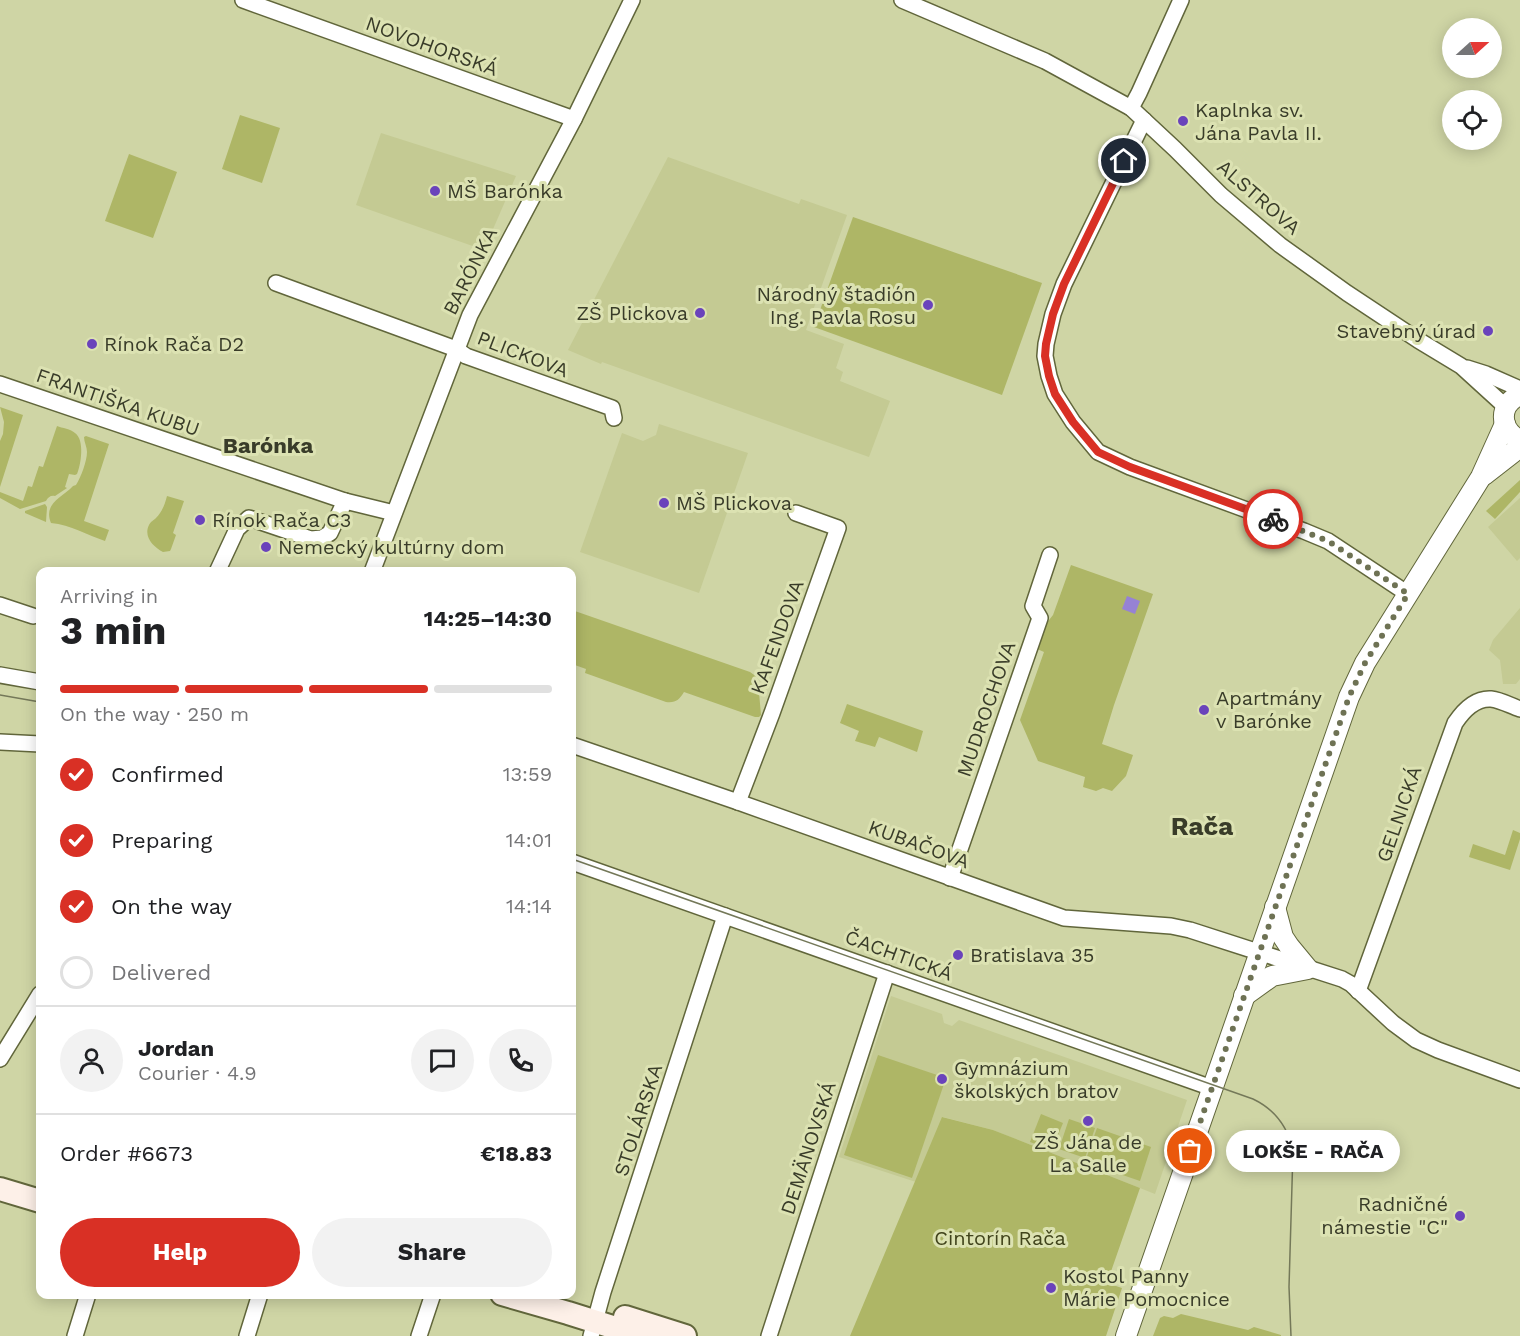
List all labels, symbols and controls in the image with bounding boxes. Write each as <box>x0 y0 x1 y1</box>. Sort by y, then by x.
street label: NOVOHORSKÁ <box>363 11 501 81</box>
north arrow <box>1442 18 1502 78</box>
map controls <box>1442 18 1502 150</box>
button: locate <box>1442 90 1502 150</box>
place label: Kaplnka sv. Jána Pavla II. <box>1195 98 1322 145</box>
marker: Kaplnka sv. Jána Pavla II. <box>1176 114 1190 128</box>
pin <box>1098 135 1149 186</box>
icon: home <box>1107 144 1140 177</box>
street label: ALSTROVA <box>1213 154 1305 240</box>
place label: MŠ Barónka <box>447 179 563 203</box>
marker: MŠ Barónka <box>428 184 442 198</box>
street label: BARÓNKA <box>438 223 502 319</box>
place label: Národný štadión Ing. Pavla Rosu <box>757 282 916 329</box>
marker: Národný štadión Ing. Pavla Rosu <box>921 298 935 312</box>
place label: ZŠ Plickova <box>576 301 688 325</box>
marker: ZŠ Plickova <box>693 306 707 320</box>
place label: Stavebný úrad <box>1337 319 1476 343</box>
marker: Stavebný úrad <box>1481 324 1495 338</box>
street label: PLICKOVA <box>474 326 572 382</box>
place label: Rínok Rača D2 <box>104 332 244 356</box>
marker: Rínok Rača D2 <box>85 337 99 351</box>
street label: FRANTIŠKA KUBU <box>33 363 203 441</box>
district label: Barónka <box>223 433 313 458</box>
courier <box>1243 489 1303 549</box>
place label: MŠ Plickova <box>676 491 792 515</box>
marker: MŠ Plickova <box>657 496 671 510</box>
icon: bike <box>1257 503 1290 536</box>
place label: Rínok Rača C3 <box>212 508 352 532</box>
marker: Rínok Rača C3 <box>193 513 207 527</box>
place label: Nemecký kultúrny dom <box>278 535 504 559</box>
marker: Nemecký kultúrny dom <box>259 540 273 554</box>
street label: KAFENDOVA <box>745 577 809 697</box>
text: Arriving in <box>60 584 158 608</box>
text: 14:25–14:30 <box>424 606 552 631</box>
text: 3 min <box>60 608 167 653</box>
street label: MUDROCHOVA <box>952 638 1020 780</box>
place label: Apartmány v Barónke <box>1216 686 1322 733</box>
text: On the way · 250 m <box>60 702 249 726</box>
marker: Apartmány v Barónke <box>1197 703 1211 717</box>
icon: check <box>60 758 93 791</box>
text: Confirmed <box>111 762 224 787</box>
text: 13:59 <box>503 762 552 786</box>
street label: GELNICKÁ <box>1371 763 1427 865</box>
district label: Rača <box>1171 811 1233 841</box>
street label: KUBAČOVA <box>865 815 973 873</box>
icon: check <box>60 824 93 857</box>
text: Preparing <box>111 828 212 853</box>
text: 14:01 <box>506 828 552 852</box>
icon: check <box>60 890 93 923</box>
text: On the way <box>111 894 232 919</box>
text: 14:14 <box>506 894 552 918</box>
street label: ČACHTICKÁ <box>842 924 956 986</box>
place label: Bratislava 35 <box>970 943 1094 967</box>
marker: Bratislava 35 <box>951 948 965 962</box>
text: Delivered <box>111 960 211 985</box>
button: person <box>60 1029 123 1092</box>
button: chat <box>411 1029 474 1092</box>
button: phone <box>489 1029 552 1092</box>
text: Jordan <box>138 1036 214 1061</box>
place label: Gymnázium školských bratov <box>954 1056 1119 1103</box>
text: Courier · 4.9 <box>138 1061 257 1085</box>
street label: STOLÁRSKA <box>609 1061 667 1179</box>
marker: Gymnázium školských bratov <box>935 1072 949 1086</box>
street label: DEMÄNOVSKÁ <box>775 1078 841 1218</box>
marker: ZŠ Jána de La Salle <box>1081 1114 1095 1128</box>
pin <box>1164 1125 1215 1176</box>
place label: ZŠ Jána de La Salle <box>1034 1130 1142 1177</box>
callout: LOKŠE - RAČA <box>1226 1130 1400 1172</box>
icon: bag <box>1173 1134 1206 1167</box>
text: LOKŠE - RAČA <box>1242 1139 1384 1163</box>
text: Order #6673 <box>60 1141 193 1166</box>
text: €18.83 <box>480 1141 552 1166</box>
place label: Radničné námestie "C" <box>1321 1192 1448 1239</box>
marker: Radničné námestie "C" <box>1453 1209 1467 1223</box>
button: Help <box>60 1218 300 1287</box>
button: Share <box>312 1218 552 1287</box>
park label: Cintorín Rača <box>934 1226 1066 1250</box>
place label: Kostol Panny Márie Pomocnice <box>1063 1264 1230 1311</box>
marker: Kostol Panny Márie Pomocnice <box>1044 1281 1058 1295</box>

